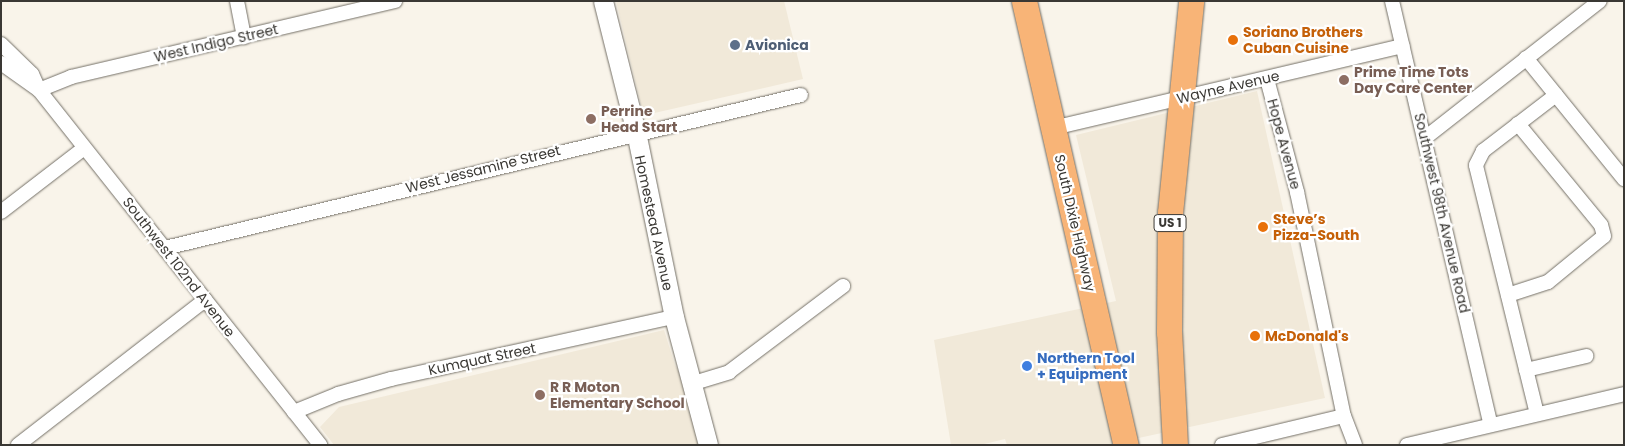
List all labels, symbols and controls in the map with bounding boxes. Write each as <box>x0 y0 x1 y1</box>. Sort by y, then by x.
street label: West Indigo Street <box>152 21 280 65</box>
place label: Soriano Brothers Cuban Cuisine <box>1243 24 1363 56</box>
marker: Soriano Brothers Cuban Cuisine <box>1227 34 1239 46</box>
place label: Avionica <box>745 37 809 53</box>
marker: Avionica <box>729 39 741 51</box>
place label: Prime Time Tots Day Care Center <box>1354 64 1472 96</box>
street label: Wayne Avenue <box>1175 67 1281 107</box>
marker: Prime Time Tots Day Care Center <box>1338 74 1350 86</box>
street label: Hope Avenue <box>1264 97 1304 191</box>
place label: Perrine Head Start <box>601 103 677 136</box>
street label: Southwest 98th Avenue Road <box>1411 111 1473 315</box>
marker: Perrine Head Start <box>585 113 597 125</box>
street label: West Jessamine Street <box>404 142 562 196</box>
street label: South Dixie Highway <box>1051 153 1099 293</box>
street label: Homestead Avenue <box>631 154 677 292</box>
street label: Southwest 102nd Avenue <box>119 194 239 340</box>
place label: Steve’s Pizza-South <box>1273 211 1359 243</box>
road number: US 1 <box>1152 214 1188 232</box>
marker: Steve’s Pizza-South <box>1257 221 1269 233</box>
place label: McDonald's <box>1265 328 1349 344</box>
marker: McDonald's <box>1249 330 1261 342</box>
street label: Kumquat Street <box>427 339 537 379</box>
place label: Northern Tool + Equipment <box>1037 350 1135 382</box>
marker: Northern Tool + Equipment <box>1021 360 1033 372</box>
place label: R R Moton Elementary School <box>550 379 685 412</box>
marker: R R Moton Elementary School <box>534 389 546 401</box>

